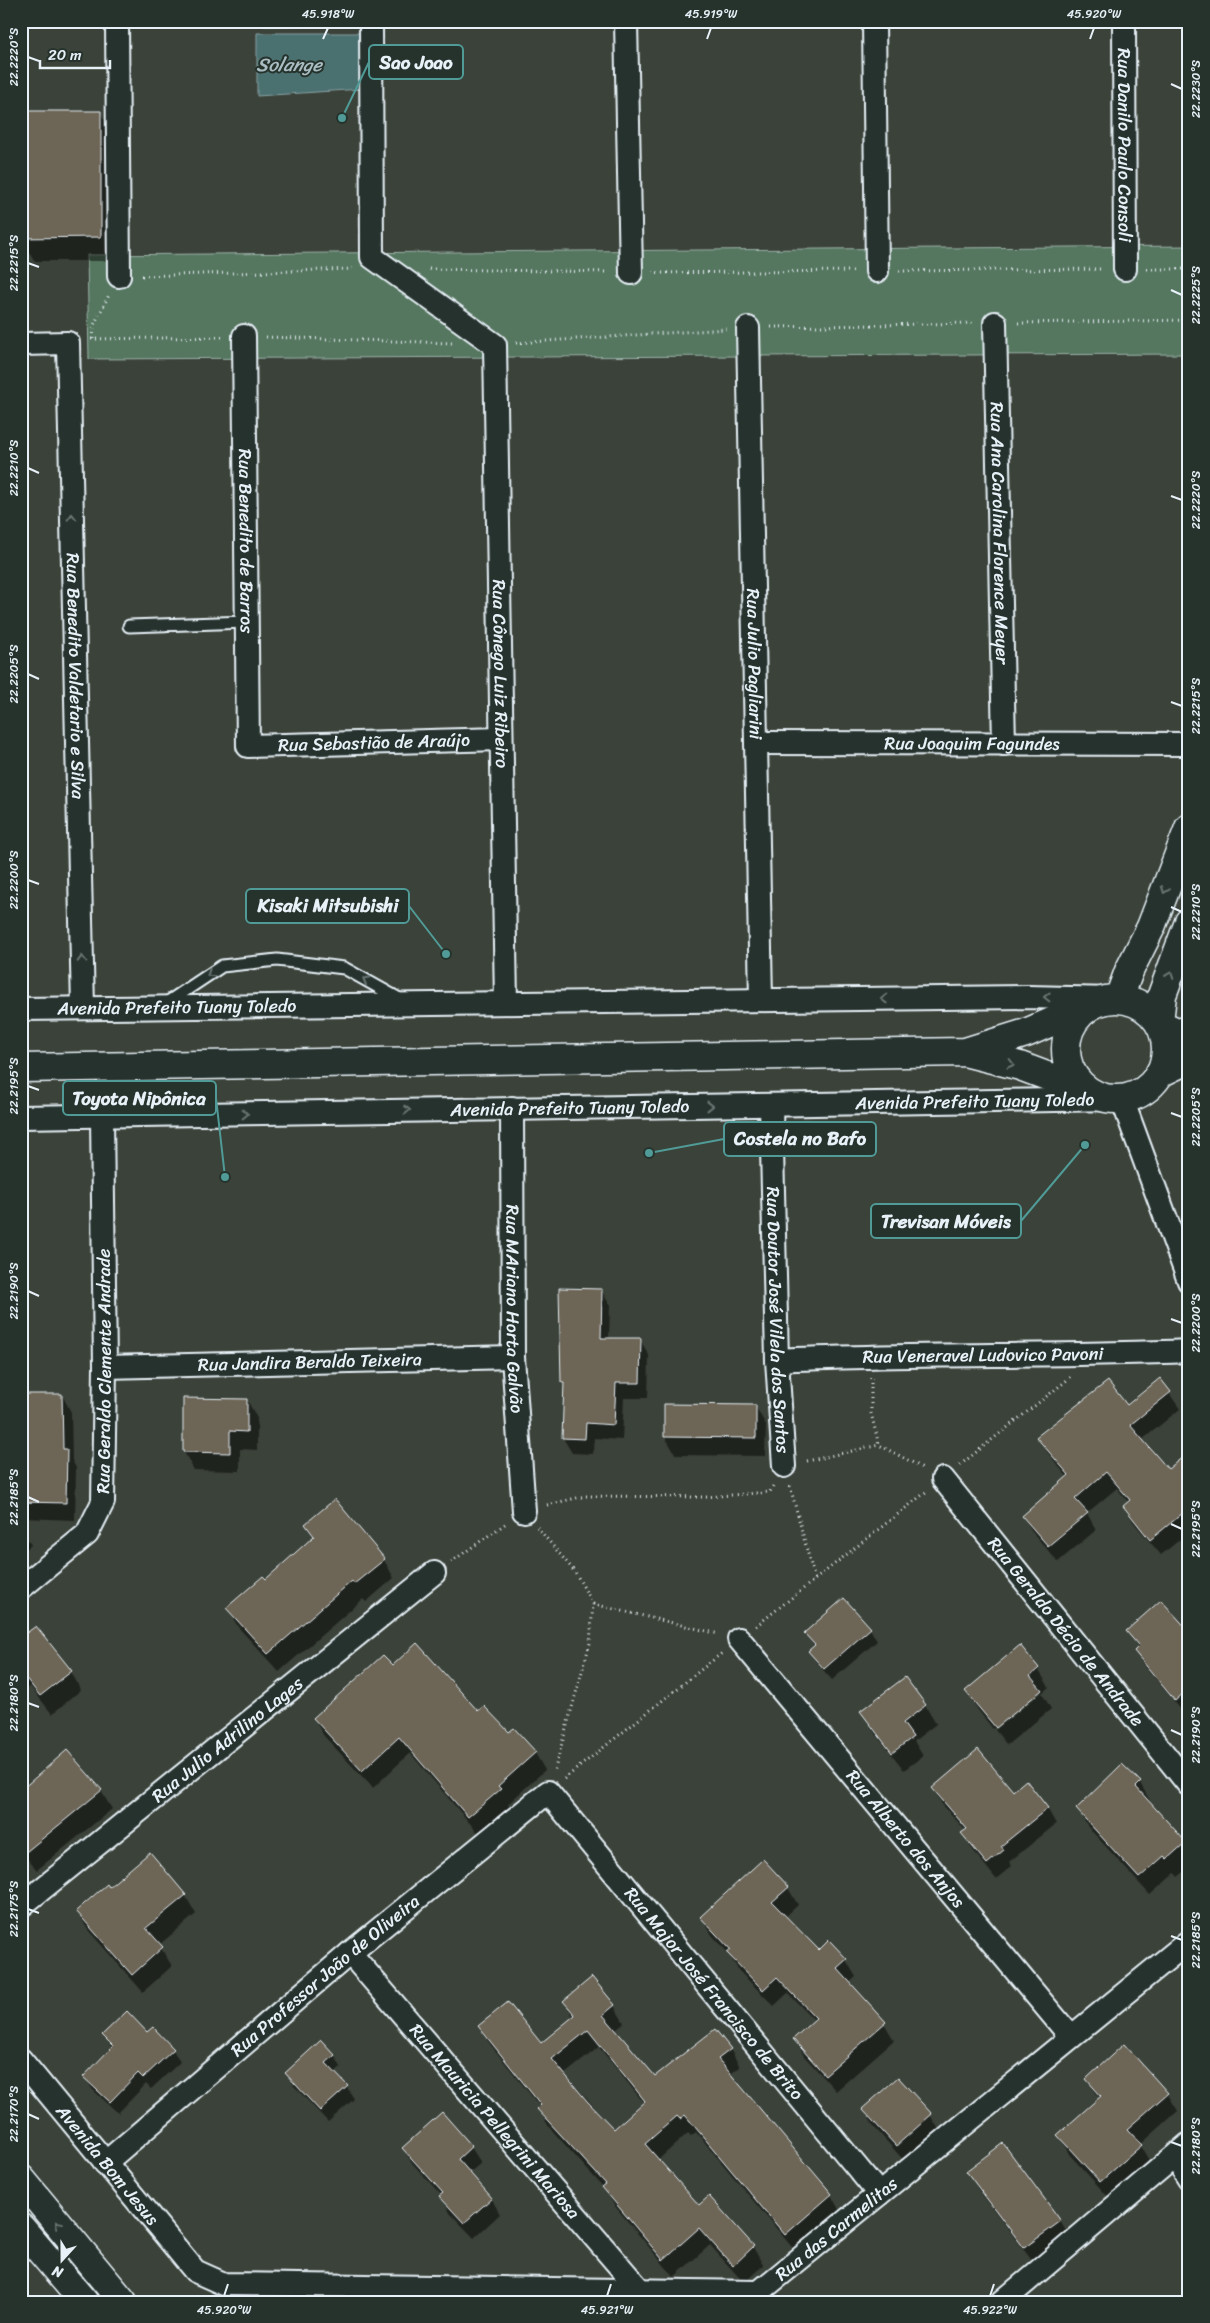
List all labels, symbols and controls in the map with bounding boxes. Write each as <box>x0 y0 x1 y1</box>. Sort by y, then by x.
text: 45.918°W <box>302 3 355 25</box>
text: 45.919°W <box>685 3 738 25</box>
text: 45.920°W <box>1067 3 1122 25</box>
text: 22.2220°S <box>3 27 25 86</box>
scale bar <box>40 38 110 70</box>
text: 20 m <box>48 42 82 68</box>
callout: Sao Joao <box>369 45 463 79</box>
text: Sao Joao <box>378 46 453 79</box>
water label: Solange <box>256 48 324 81</box>
street label: Rua Danilo Paulo Consoli <box>1108 48 1141 243</box>
text: 22.2230°S <box>1185 59 1207 118</box>
text: 22.2215°S <box>3 234 25 291</box>
text: 22.2225°S <box>1185 265 1207 324</box>
street label: Rua Ana Carolina Florence Meyer <box>981 402 1018 666</box>
text: 22.2210°S <box>3 439 25 496</box>
street label: Rua Benedito de Barros <box>229 448 263 634</box>
text: 22.2220°S <box>1185 470 1207 529</box>
one-way arrow <box>67 513 78 521</box>
street label: Rua Benedito Valdetario e Silva <box>57 553 94 800</box>
street label: Rua Cônego Luiz Ribeiro <box>483 579 518 768</box>
street label: Rua Julio Pagliarini <box>737 588 772 741</box>
text: 22.2205°S <box>3 644 25 703</box>
text: 22.2215°S <box>1185 677 1207 734</box>
street label: Rua Sebastião de Araújo <box>278 724 470 761</box>
street label: Rua Joaquim Fagundes <box>884 727 1060 760</box>
text: 22.2200°S <box>3 850 25 910</box>
text: 22.2210°S <box>1185 883 1207 940</box>
one-way arrow <box>1161 885 1171 894</box>
callout: Kisaki Mitsubishi <box>246 889 409 923</box>
text: Kisaki Mitsubishi <box>256 889 400 922</box>
one-way arrow <box>77 955 87 962</box>
one-way arrow <box>206 968 216 977</box>
one-way arrow <box>1164 971 1174 980</box>
one-way arrow <box>363 976 372 986</box>
street label: Avenida Prefeito Tuany Toledo <box>56 990 297 1025</box>
one-way arrow <box>1042 992 1050 1002</box>
one-way arrow <box>880 994 888 1004</box>
text: 22.2195°S <box>3 1057 25 1114</box>
one-way arrow <box>1007 1058 1016 1069</box>
callout: Toyota Nipônica <box>63 1081 216 1115</box>
text: Toyota Nipônica <box>72 1082 206 1115</box>
street label: Avenida Prefeito Tuany Toledo <box>854 1083 1095 1119</box>
text: 22.2205°S <box>1185 1087 1207 1146</box>
street label: Avenida Prefeito Tuany Toledo <box>449 1090 690 1126</box>
one-way arrow <box>706 1101 714 1111</box>
one-way arrow <box>404 1105 412 1115</box>
one-way arrow <box>242 1109 249 1119</box>
callout: Costela no Bafo <box>724 1122 876 1156</box>
text: Costela no Bafo <box>733 1122 867 1155</box>
street label: Rua Doutor José Vilela dos Santos <box>757 1186 799 1455</box>
street label: Rua MAriano Horta Galvão <box>496 1204 533 1415</box>
callout: Trevisan Móveis <box>871 1204 1021 1238</box>
text: Trevisan Móveis <box>881 1205 1012 1238</box>
street label: Rua Geraldo Clemente Andrade <box>87 1248 121 1494</box>
text: 22.2190°S <box>3 1262 25 1320</box>
text: 22.2200°S <box>1185 1293 1207 1353</box>
street label: Rua Veneravel Ludovico Pavoni <box>862 1338 1105 1373</box>
street label: Rua Jandira Beraldo Teixeira <box>198 1343 422 1381</box>
text: 22.2185°S <box>3 1468 25 1525</box>
text: 22.2195°S <box>1185 1500 1207 1557</box>
street label: Rua Geraldo Décio de Andrade <box>979 1529 1152 1734</box>
street label: Rua Julio Adrilino Lages <box>144 1668 311 1811</box>
text: 22.2180°S <box>3 1674 25 1732</box>
text: 22.2190°S <box>1185 1706 1207 1764</box>
street label: Rua Alberto dos Anjos <box>838 1762 974 1916</box>
street label: Rua Major José Francisco de Brito <box>616 1879 812 2108</box>
text: 22.2175°S <box>3 1880 25 1937</box>
street label: Rua Professor João de Oliveira <box>223 1886 427 2065</box>
text: 22.2185°S <box>1185 1911 1207 1968</box>
street label: Rua Mauricia Pellegrini Mariosa <box>401 2016 589 2227</box>
text: 22.2170°S <box>3 2085 25 2142</box>
street label: Avenida Bom Jesus <box>47 2096 168 2233</box>
text: 22.2180°S <box>1185 2117 1207 2175</box>
street label: Rua das Carmelitas <box>767 2168 905 2289</box>
one-way arrow <box>56 2221 64 2230</box>
north arrow <box>38 2236 88 2286</box>
text: N <box>48 2258 67 2285</box>
text: 45.920°W <box>197 2299 252 2321</box>
text: 45.921°W <box>581 2299 634 2321</box>
text: 45.922°W <box>963 2299 1018 2321</box>

